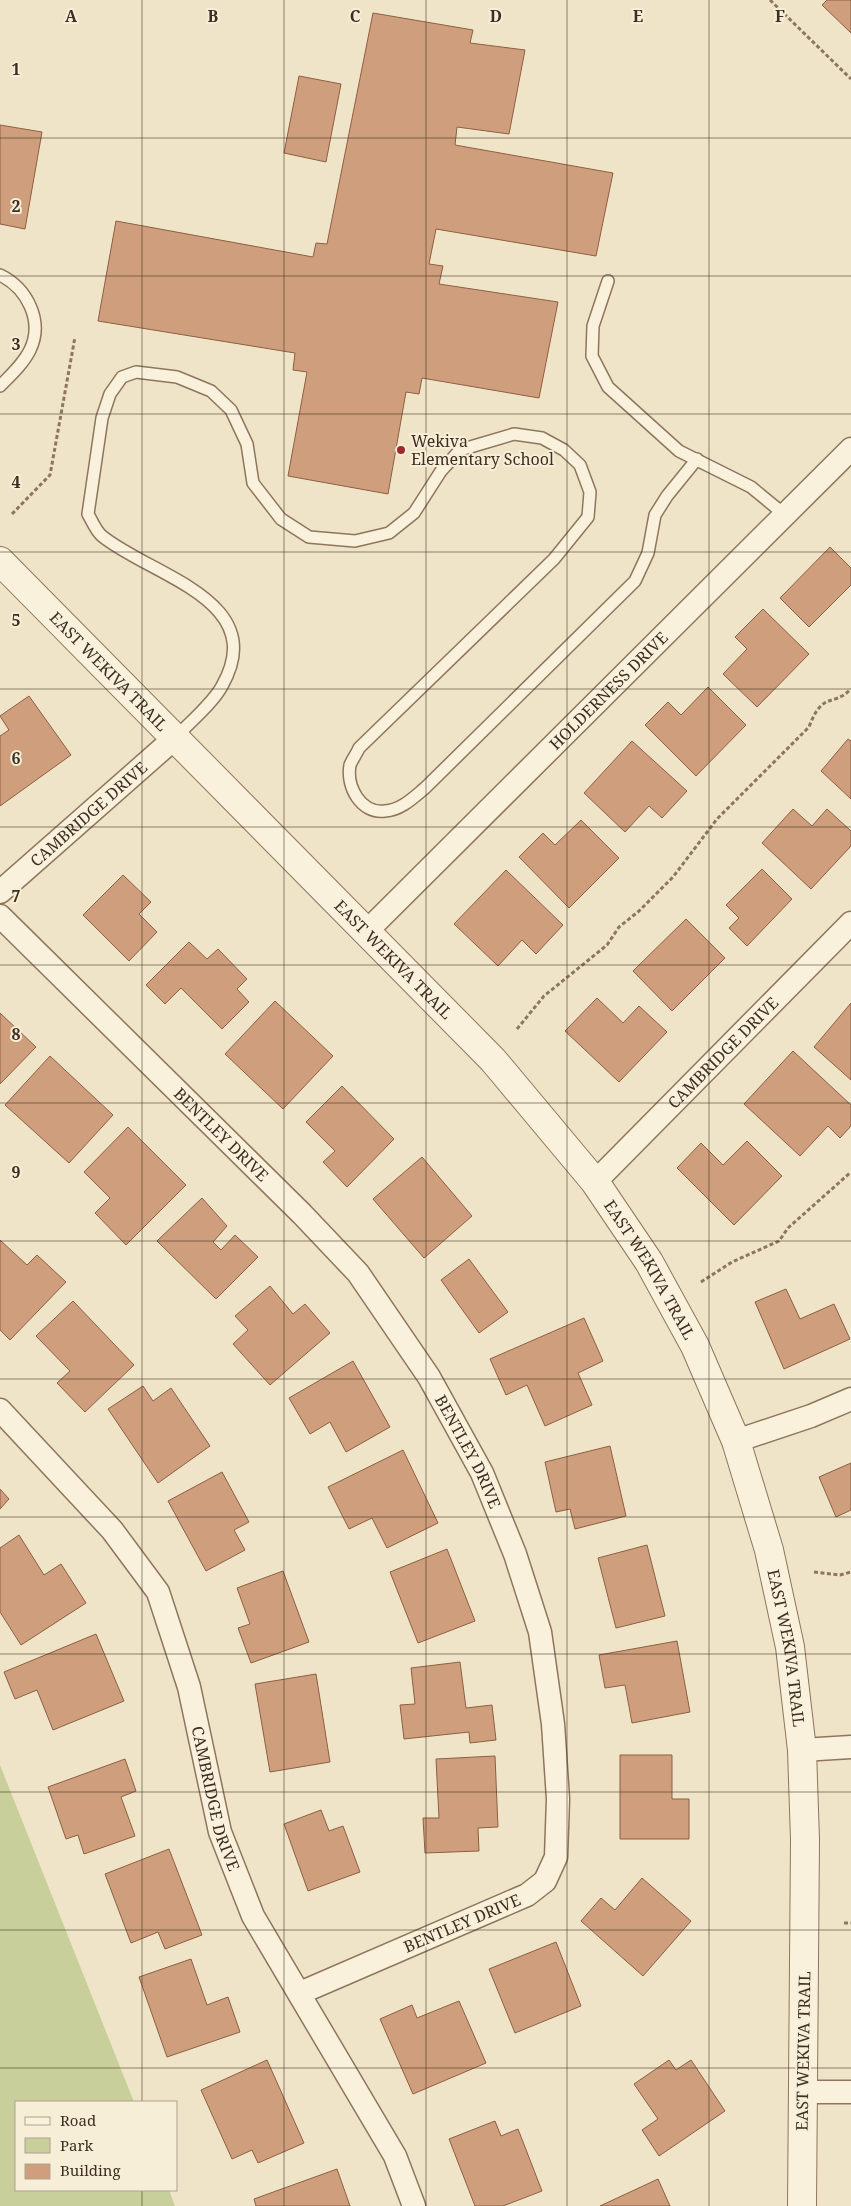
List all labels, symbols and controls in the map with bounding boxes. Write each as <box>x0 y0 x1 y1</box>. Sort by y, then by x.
text: A <box>65 5 78 27</box>
text: B <box>208 5 219 27</box>
text: C <box>350 5 361 27</box>
text: D <box>490 5 502 27</box>
text: E <box>633 5 643 27</box>
text: F <box>775 5 785 27</box>
text: 1 <box>11 58 21 80</box>
text: 2 <box>11 195 21 217</box>
text: 3 <box>11 333 21 355</box>
place label: Wekiva Elementary School <box>411 430 554 470</box>
marker: Wekiva Elementary School <box>395 444 407 456</box>
text: 4 <box>11 471 21 493</box>
street label: EAST WEKIVA TRAIL <box>45 607 173 736</box>
text: 5 <box>11 609 21 631</box>
street label: HOLDERNESS DRIVE <box>544 627 673 755</box>
text: 6 <box>11 747 21 769</box>
street label: CAMBRIDGE DRIVE <box>25 757 152 872</box>
text: 7 <box>11 885 21 907</box>
street label: EAST WEKIVA TRAIL <box>330 895 458 1024</box>
street label: CAMBRIDGE DRIVE <box>663 992 783 1113</box>
text: 8 <box>11 1023 21 1045</box>
street label: BENTLEY DRIVE <box>169 1083 274 1186</box>
text: 9 <box>11 1161 21 1183</box>
street label: EAST WEKIVA TRAIL <box>599 1195 700 1344</box>
street label: BENTLEY DRIVE <box>430 1391 506 1512</box>
street label: EAST WEKIVA TRAIL <box>762 1567 810 1728</box>
street label: CAMBRIDGE DRIVE <box>187 1724 245 1874</box>
street label: BENTLEY DRIVE <box>400 1888 524 1958</box>
street label: EAST WEKIVA TRAIL <box>791 1971 815 2131</box>
legend <box>15 2101 178 2191</box>
text: Road <box>60 2110 96 2130</box>
text: Park <box>60 2135 94 2155</box>
text: Building <box>60 2160 121 2180</box>

